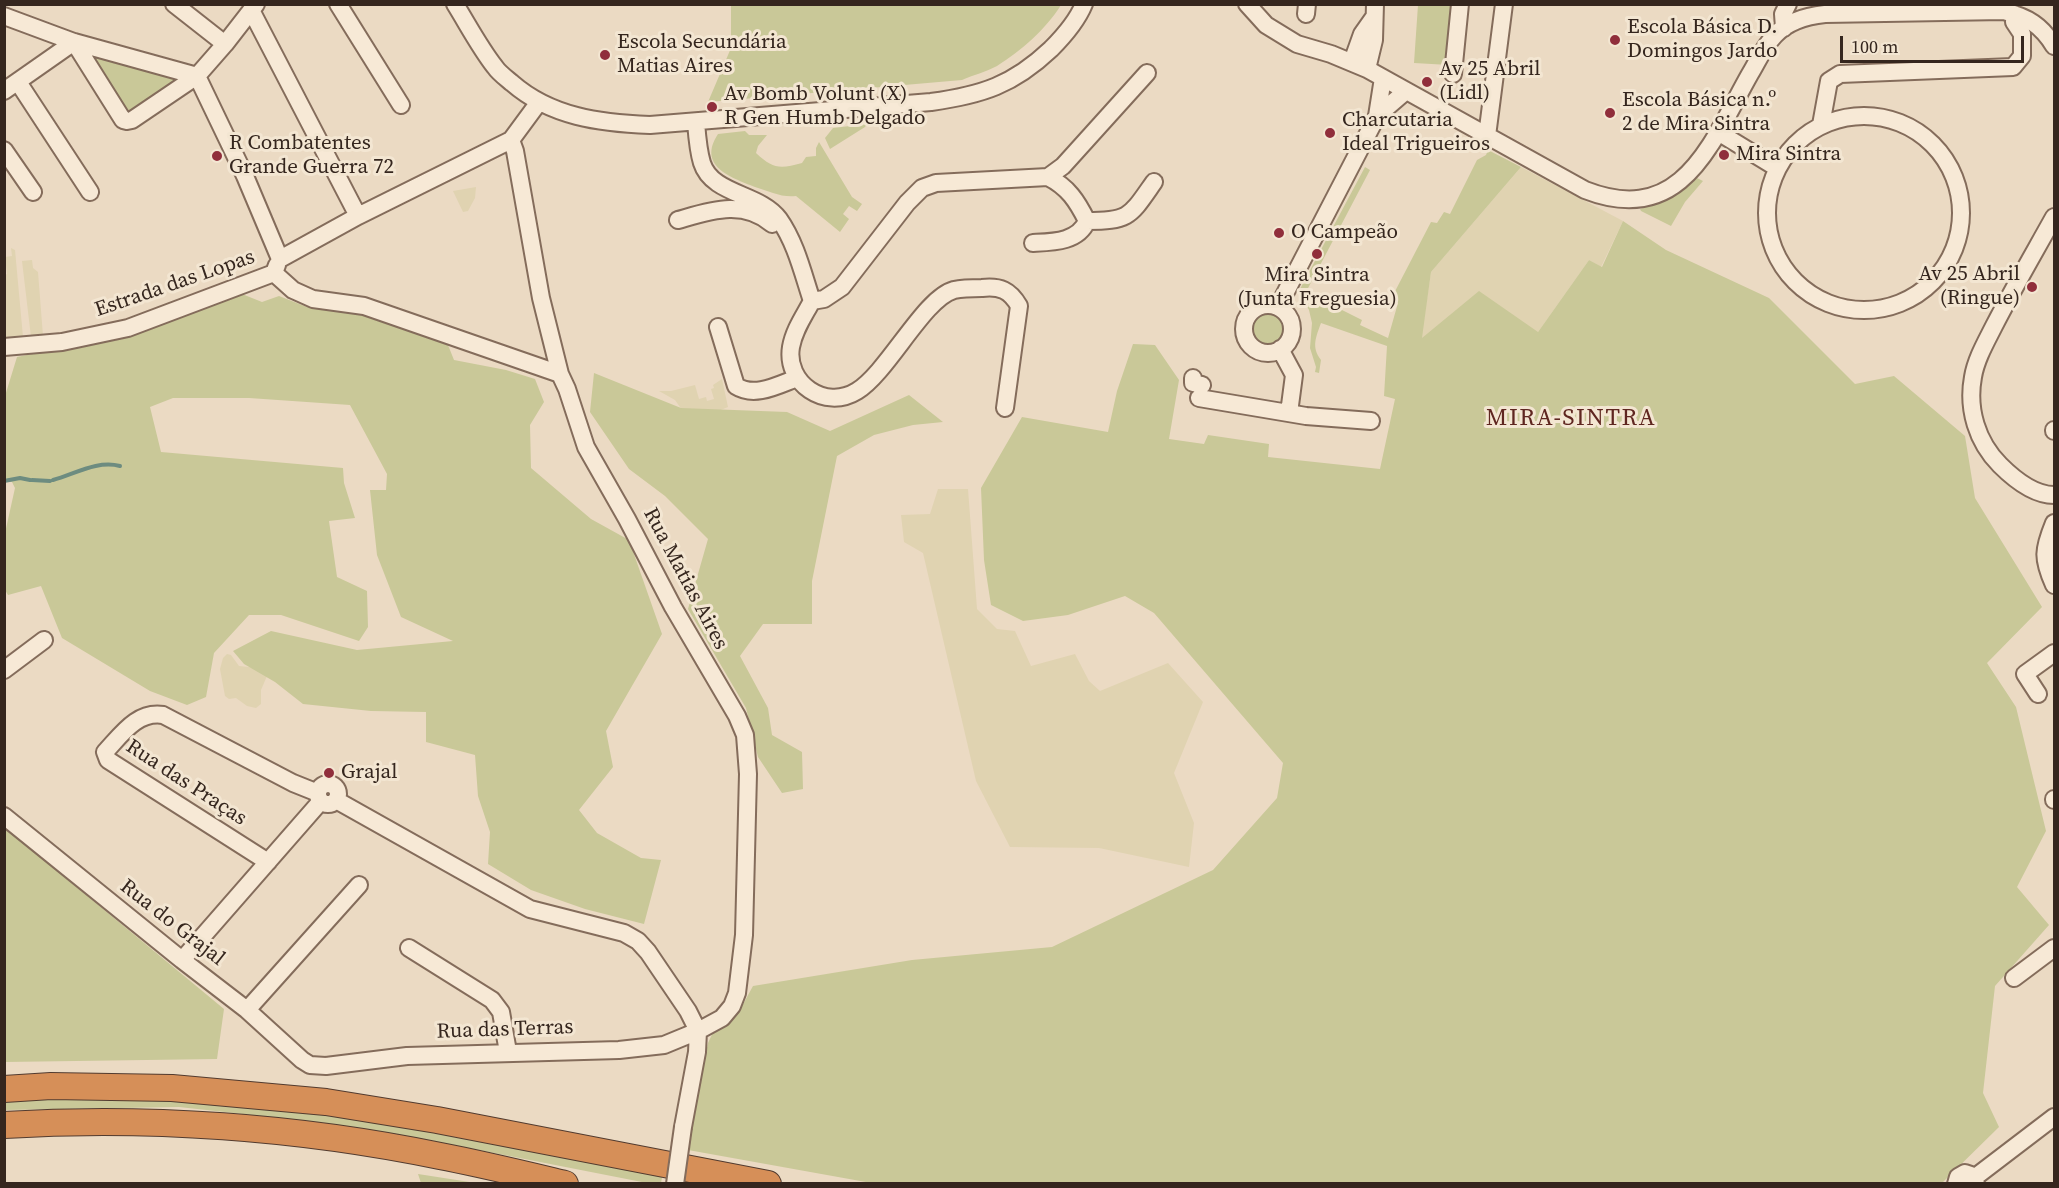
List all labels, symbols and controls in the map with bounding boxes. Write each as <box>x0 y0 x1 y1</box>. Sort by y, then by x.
place label: Escola Básica D. Domingos Jardo <box>1627 15 1778 65</box>
scale bar <box>1843 24 2028 62</box>
place label: Escola Secundária Matias Aires <box>617 30 787 80</box>
marker: Escola Básica D. Domingos Jardo <box>1608 33 1622 47</box>
text: 100 m <box>1851 34 1898 59</box>
marker: Escola Secundária Matias Aires <box>598 48 612 62</box>
place label: Av 25 Abril (Lidl) <box>1439 57 1541 107</box>
marker: Av 25 Abril (Lidl) <box>1420 75 1434 89</box>
place label: Av Bomb Volunt (X) R Gen Humb Delgado <box>724 82 926 132</box>
place label: Escola Básica n.º 2 de Mira Sintra <box>1622 88 1776 138</box>
marker: Av Bomb Volunt (X) R Gen Humb Delgado <box>705 100 719 114</box>
marker: Escola Básica n.º 2 de Mira Sintra <box>1603 106 1617 120</box>
place label: Charcutaria Ideal Trigueiros <box>1342 108 1490 158</box>
marker: Charcutaria Ideal Trigueiros <box>1323 126 1337 140</box>
place label: R Combatentes Grande Guerra 72 <box>229 131 394 181</box>
place label: Mira Sintra <box>1736 142 1841 168</box>
marker: Mira Sintra <box>1717 148 1731 162</box>
marker: R Combatentes Grande Guerra 72 <box>210 149 224 163</box>
place label: O Campeão <box>1291 220 1398 246</box>
marker: O Campeão <box>1272 226 1286 240</box>
street label: Estrada das Lopas <box>92 245 258 323</box>
marker: Mira Sintra (Junta Freguesia) <box>1310 247 1324 261</box>
place label: Av 25 Abril (Ringue) <box>1918 262 2020 312</box>
place label: Mira Sintra (Junta Freguesia) <box>1237 263 1397 313</box>
marker: Av 25 Abril (Ringue) <box>2025 280 2039 294</box>
district label: MIRA-SINTRA <box>1486 405 1656 433</box>
street label: Rua Matias Aires <box>637 504 733 654</box>
street label: Rua das Praças <box>121 735 251 831</box>
place label: Grajal <box>341 760 397 786</box>
marker: Grajal <box>322 766 336 780</box>
street label: Rua do Grajal <box>115 874 229 972</box>
street label: Rua das Terras <box>436 1015 574 1045</box>

